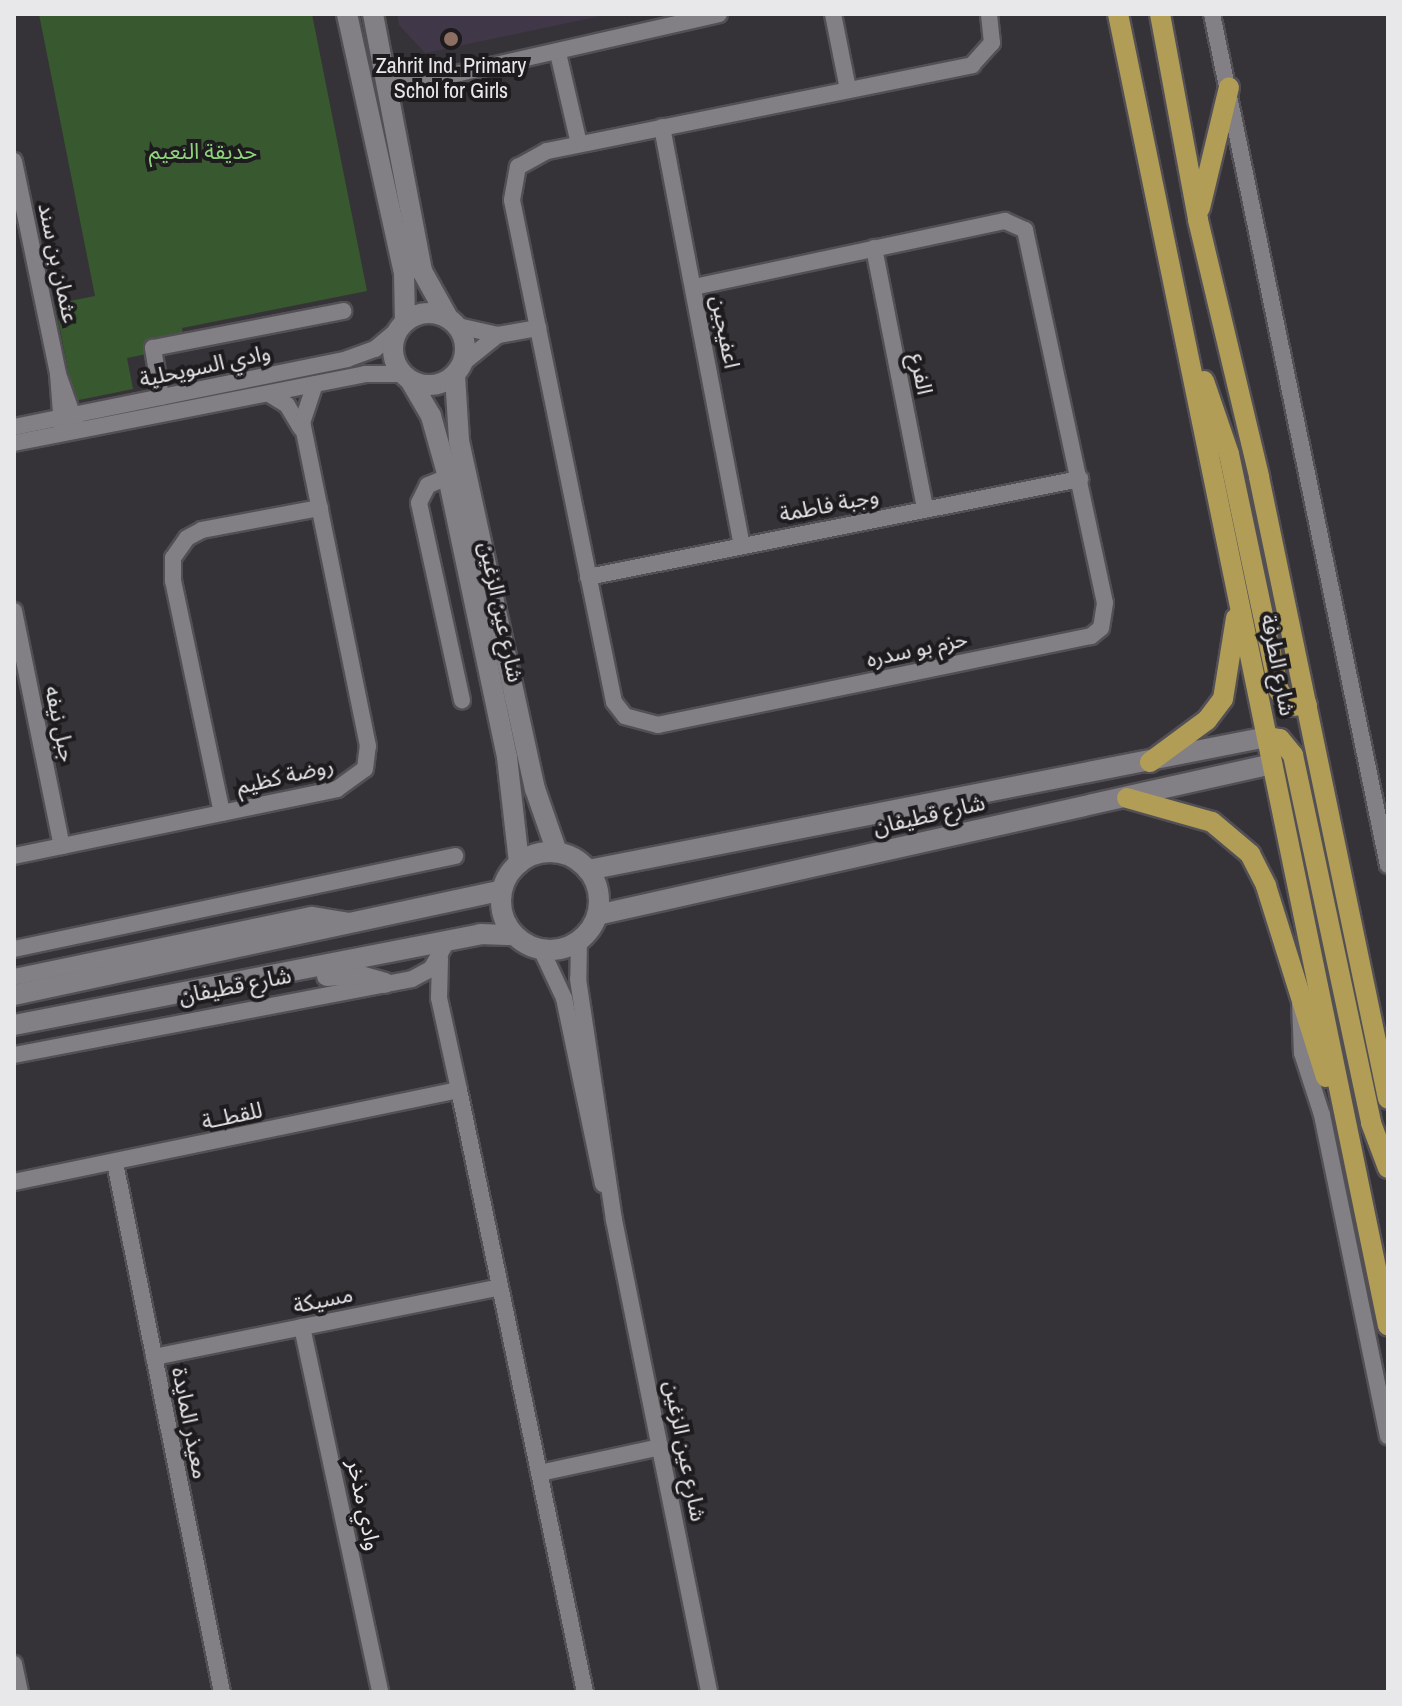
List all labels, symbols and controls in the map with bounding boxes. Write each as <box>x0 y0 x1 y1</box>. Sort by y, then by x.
marker: Zahrit Ind. Primary Schol for Girls <box>442 30 460 48</box>
place label: Zahrit Ind. Primary Schol for Girls <box>376 52 526 104</box>
park label: حديقة النعيم <box>149 139 257 165</box>
street label: عثمان بن سند <box>32 201 84 325</box>
street label: اعفيجين <box>705 293 745 371</box>
street label: وادي السويحلية <box>137 339 273 393</box>
street label: الفرع <box>904 351 938 397</box>
street label: وجبة فاطمة <box>777 482 881 528</box>
street label: شارع عين الزغين <box>473 539 529 685</box>
street label: شارع الطرفة <box>1255 612 1301 718</box>
street label: حزم بو سدره <box>864 625 970 673</box>
street label: جبل نيفه <box>39 683 81 765</box>
street label: روضة كظيم <box>234 752 336 800</box>
street label: شارع قطيفان <box>871 789 987 841</box>
street label: شارع قطيفان <box>177 962 293 1010</box>
street label: للقطــة <box>199 1097 265 1135</box>
street label: مسيكة <box>291 1281 355 1319</box>
street label: معيذر المايدة <box>166 1365 214 1481</box>
street label: شارع عين الزغين <box>658 1378 712 1524</box>
street label: وادي مذخر <box>342 1457 386 1553</box>

